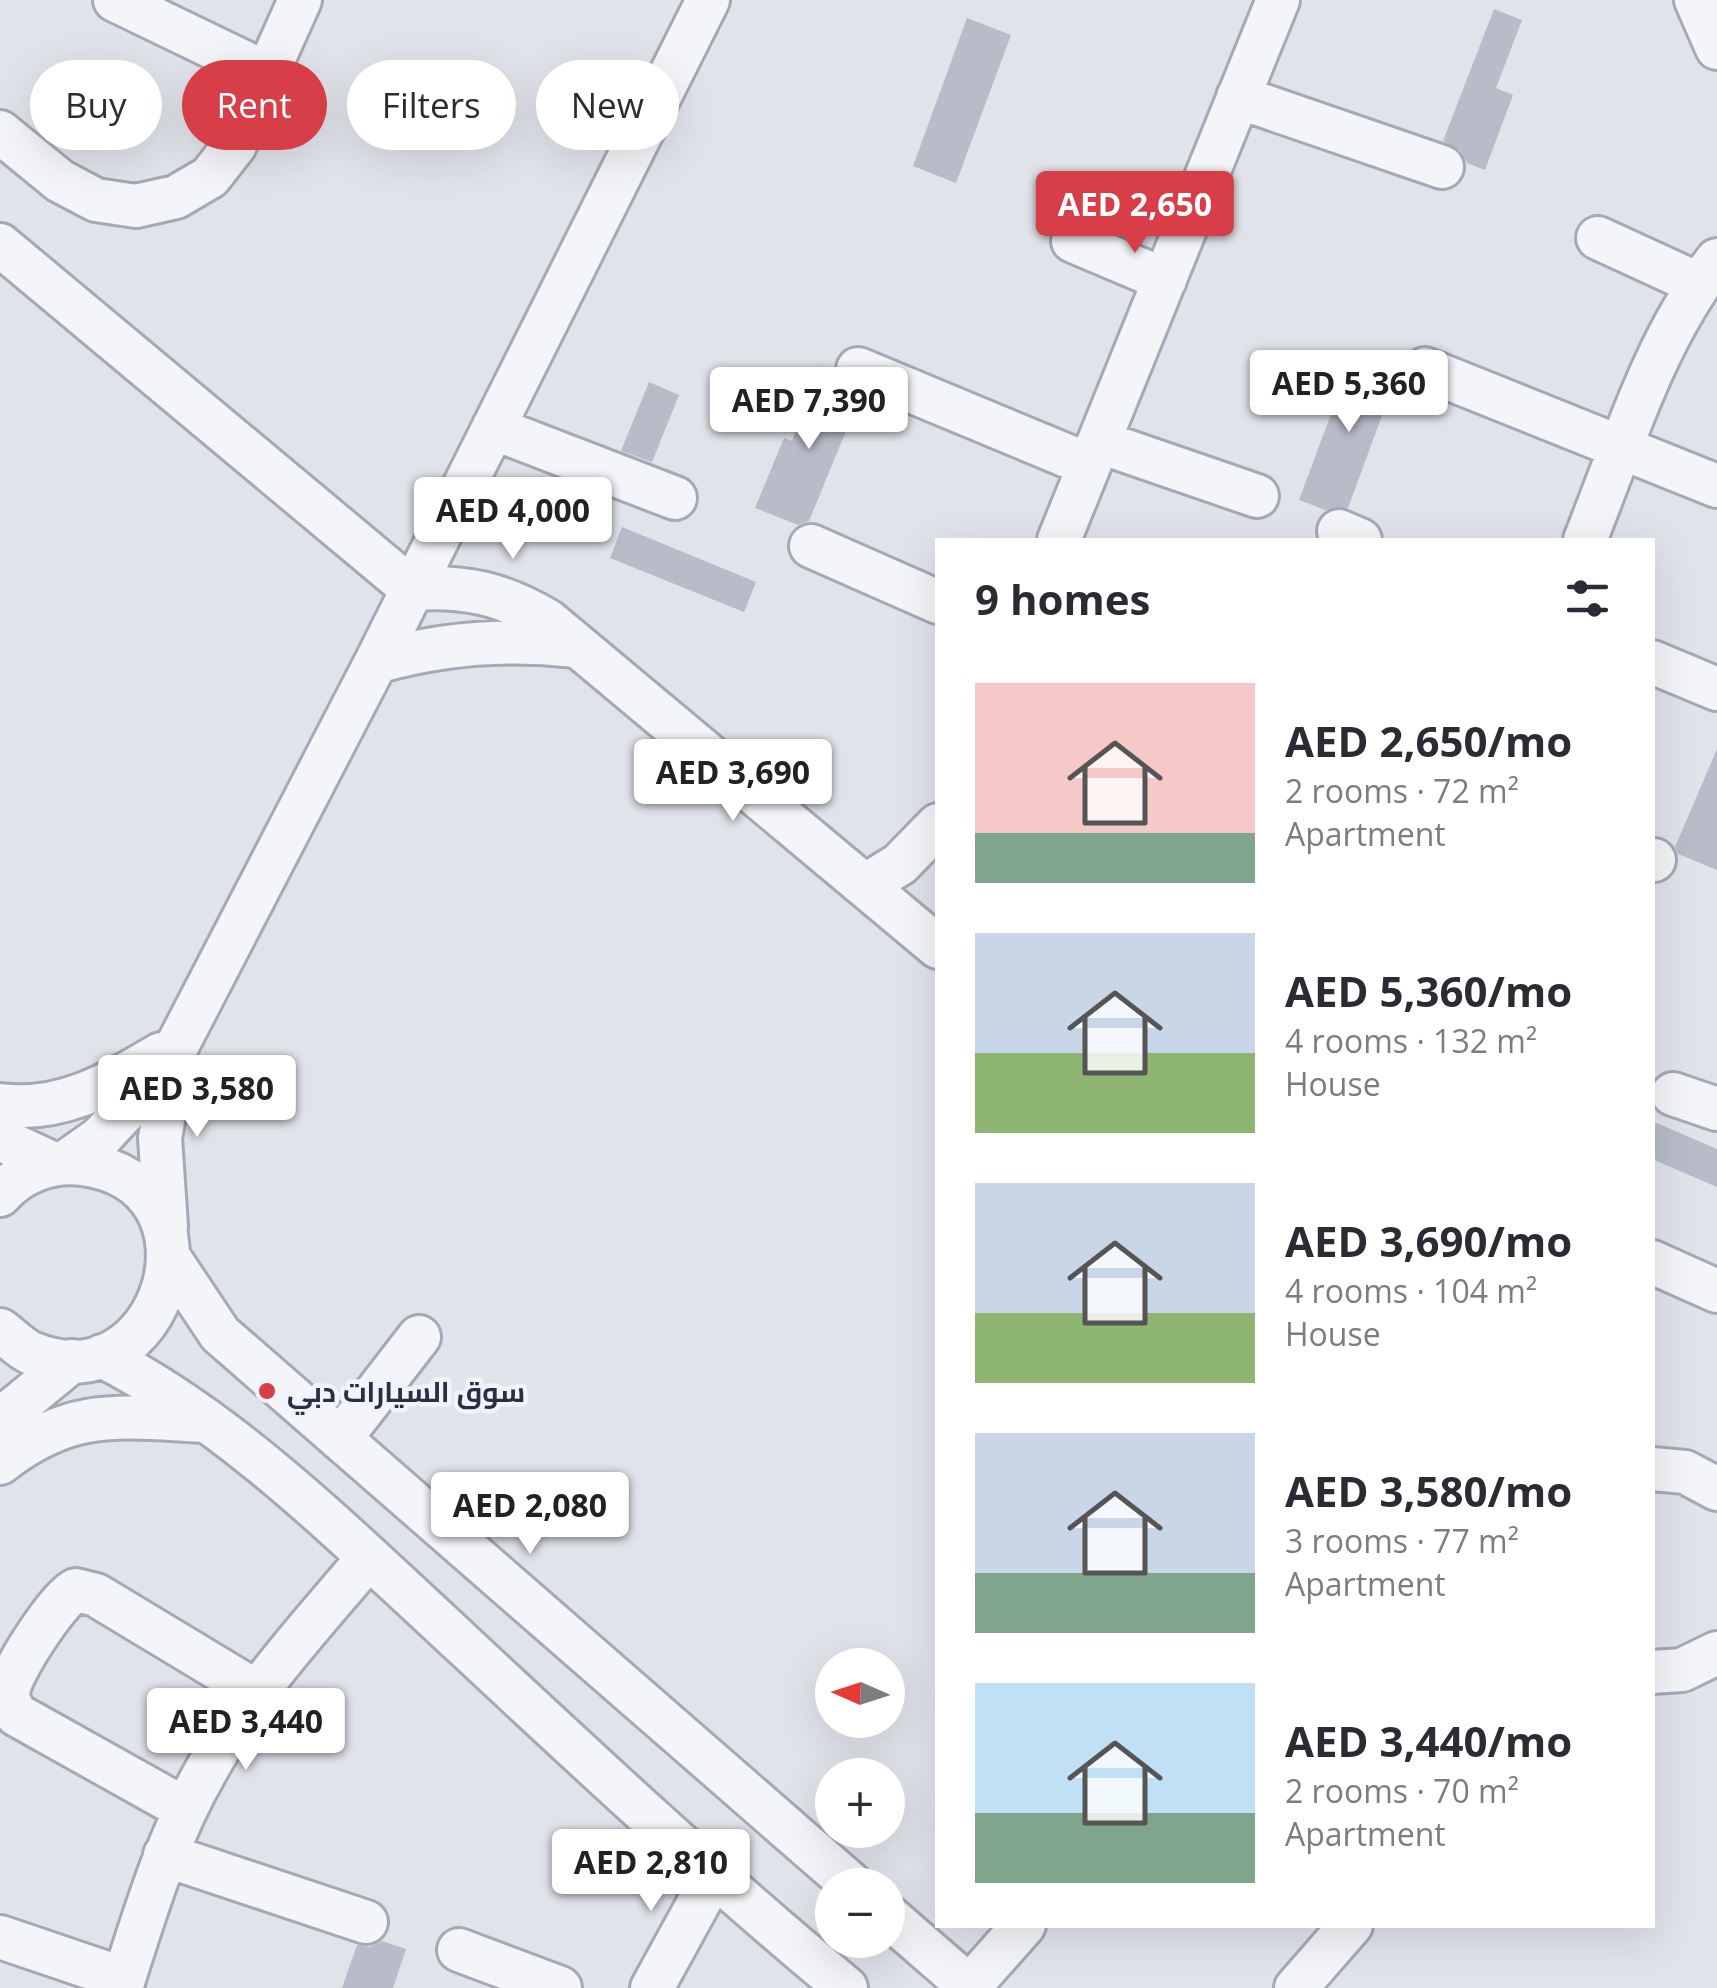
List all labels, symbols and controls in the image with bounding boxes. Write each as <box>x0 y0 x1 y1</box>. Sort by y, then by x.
chip: Buy <box>30 60 162 150</box>
chip: Rent <box>182 60 327 150</box>
chip: Filters <box>347 60 516 150</box>
chip: New <box>536 60 679 150</box>
pin: AED 2,650 <box>1021 171 1249 256</box>
text: AED 2,650 <box>1058 182 1212 225</box>
pin: AED 5,360 <box>1235 350 1463 435</box>
text: AED 5,360 <box>1272 361 1426 404</box>
pin: AED 7,390 <box>695 367 923 452</box>
text: AED 7,390 <box>732 378 886 421</box>
pin: AED 4,000 <box>399 477 627 562</box>
text: AED 4,000 <box>436 488 590 531</box>
text: 9 homes <box>975 570 1150 627</box>
icon: filters <box>1560 571 1615 626</box>
text: AED 2,650/mo <box>1285 712 1572 769</box>
icon: home <box>1055 723 1175 843</box>
pin: AED 3,690 <box>619 739 847 824</box>
text: AED 3,690 <box>656 750 810 793</box>
text: 2 rooms · 72 m² <box>1285 769 1519 812</box>
text: Apartment <box>1285 812 1446 855</box>
text: AED 5,360/mo <box>1285 962 1572 1019</box>
icon: home <box>1055 973 1175 1093</box>
text: 4 rooms · 132 m² <box>1285 1019 1537 1062</box>
pin: AED 3,580 <box>83 1055 311 1140</box>
text: House <box>1285 1062 1381 1105</box>
text: AED 3,580 <box>120 1066 274 1109</box>
text: AED 3,690/mo <box>1285 1212 1572 1269</box>
icon: home <box>1055 1223 1175 1343</box>
text: 4 rooms · 104 m² <box>1285 1269 1537 1312</box>
text: House <box>1285 1312 1381 1355</box>
place label: سوق السيارات دبي <box>287 1372 525 1415</box>
marker: سوق السيارات دبي <box>256 1380 278 1402</box>
text: AED 3,580/mo <box>1285 1462 1572 1519</box>
pin: AED 2,080 <box>416 1472 644 1557</box>
icon: home <box>1055 1473 1175 1593</box>
text: AED 2,080 <box>453 1483 607 1526</box>
text: 3 rooms · 77 m² <box>1285 1519 1519 1562</box>
text: Apartment <box>1285 1562 1446 1605</box>
north arrow <box>815 1648 905 1738</box>
map controls <box>815 1648 905 1958</box>
pin: AED 3,440 <box>132 1688 360 1773</box>
text: AED 3,440 <box>169 1699 323 1742</box>
text: AED 3,440/mo <box>1285 1712 1572 1769</box>
icon: home <box>1055 1723 1175 1843</box>
button: + <box>815 1758 905 1848</box>
text: 2 rooms · 70 m² <box>1285 1769 1519 1812</box>
text: Apartment <box>1285 1812 1446 1855</box>
pin: AED 2,810 <box>537 1829 765 1914</box>
text: AED 2,810 <box>574 1840 728 1883</box>
button: − <box>815 1868 905 1958</box>

